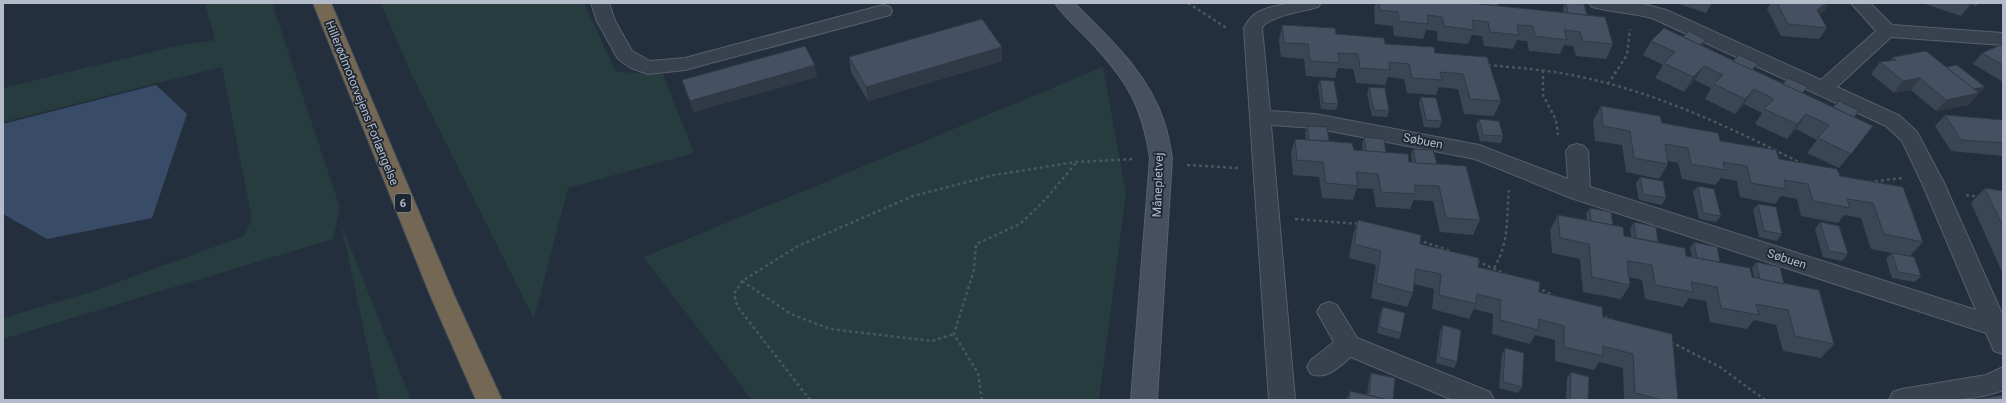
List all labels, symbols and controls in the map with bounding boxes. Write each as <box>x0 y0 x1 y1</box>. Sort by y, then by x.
street label: Hillerødmotorvejens Forlængelse <box>322 19 402 187</box>
street label: Søbuen <box>1402 130 1444 152</box>
street label: Månepletvej <box>1150 152 1166 218</box>
road number: 6 <box>395 194 411 212</box>
street label: Søbuen <box>1766 246 1808 272</box>

